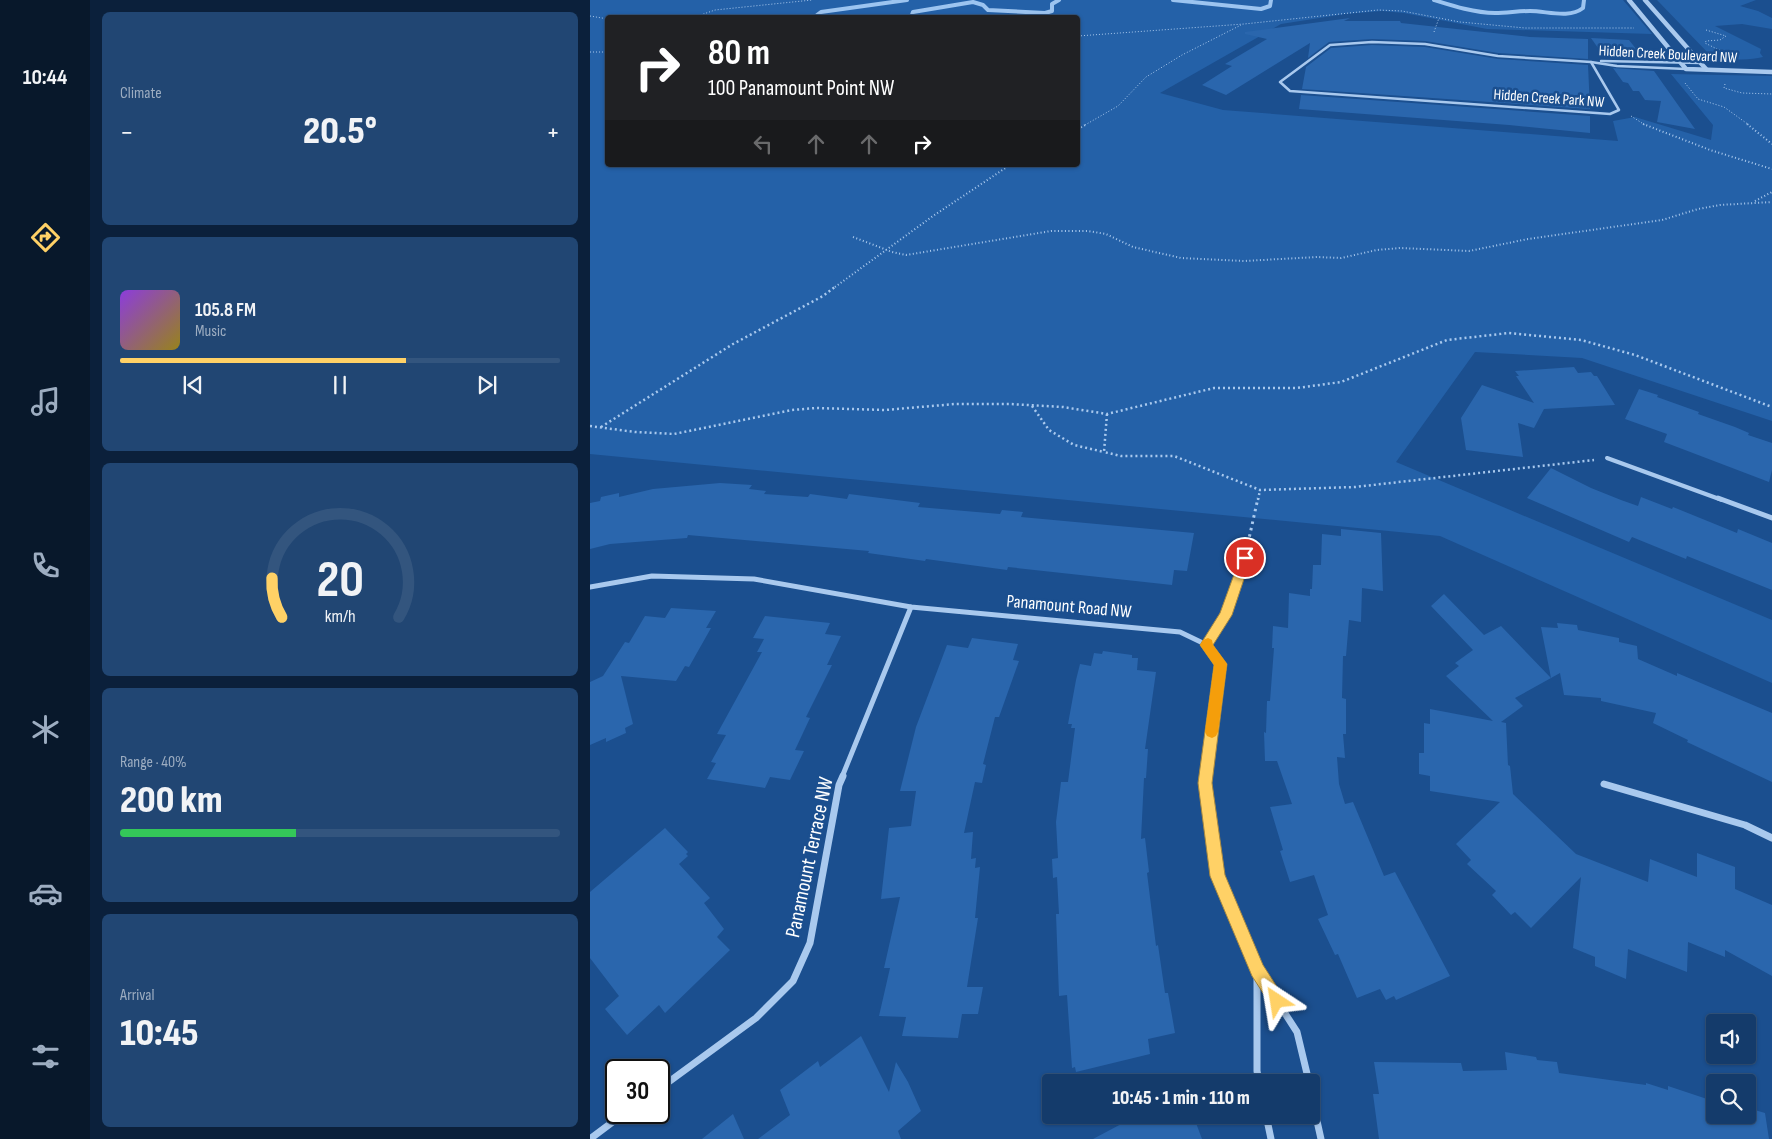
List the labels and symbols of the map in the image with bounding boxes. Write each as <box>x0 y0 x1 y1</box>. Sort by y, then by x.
street label: Hidden Creek Boulevard NW <box>1598 41 1738 68</box>
street label: Hidden Creek Park NW <box>1493 85 1605 112</box>
pin <box>1224 537 1266 579</box>
street label: Panamount Road NW <box>1006 591 1133 622</box>
street label: Panamount Terrace NW <box>780 774 839 940</box>
position arrow <box>1250 974 1302 1026</box>
speed limit sign: 30 <box>605 1059 670 1124</box>

